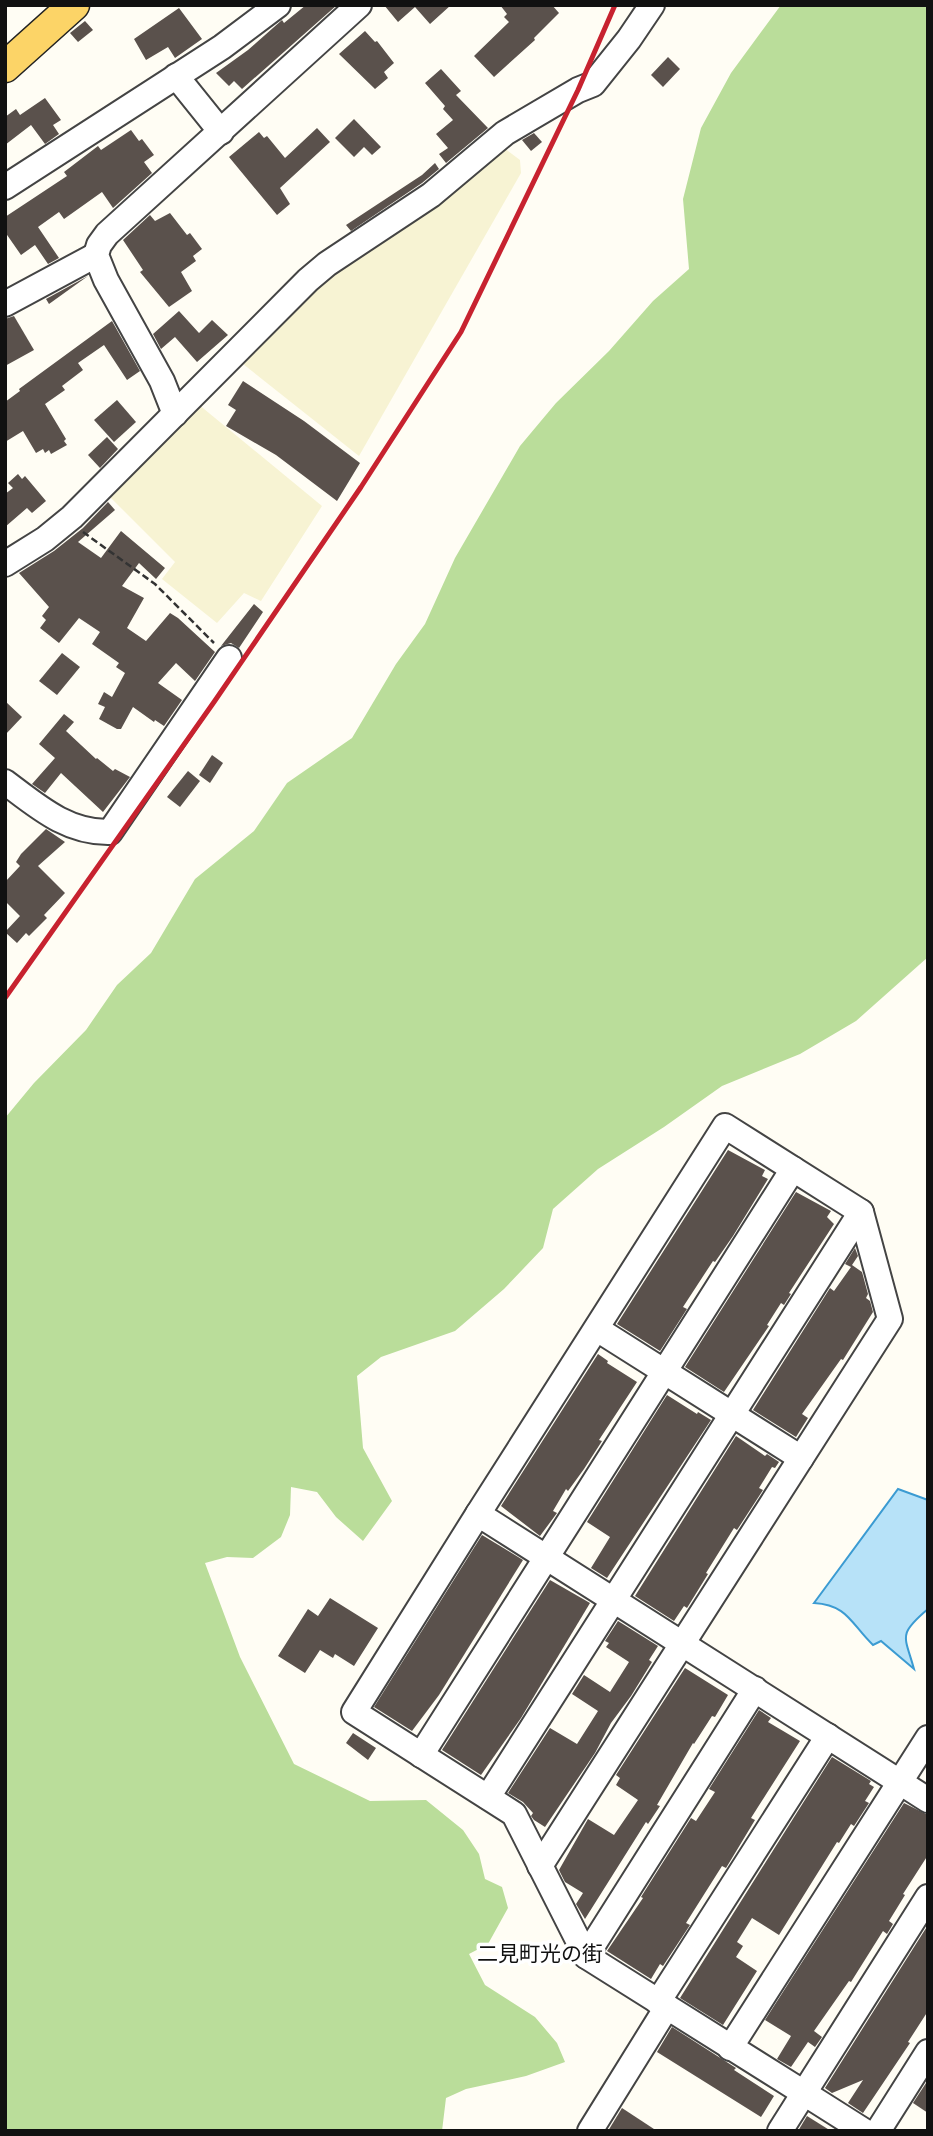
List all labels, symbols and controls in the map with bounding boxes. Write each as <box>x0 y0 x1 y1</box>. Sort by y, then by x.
district label: 二見町光の街 <box>477 1940 603 1967</box>

